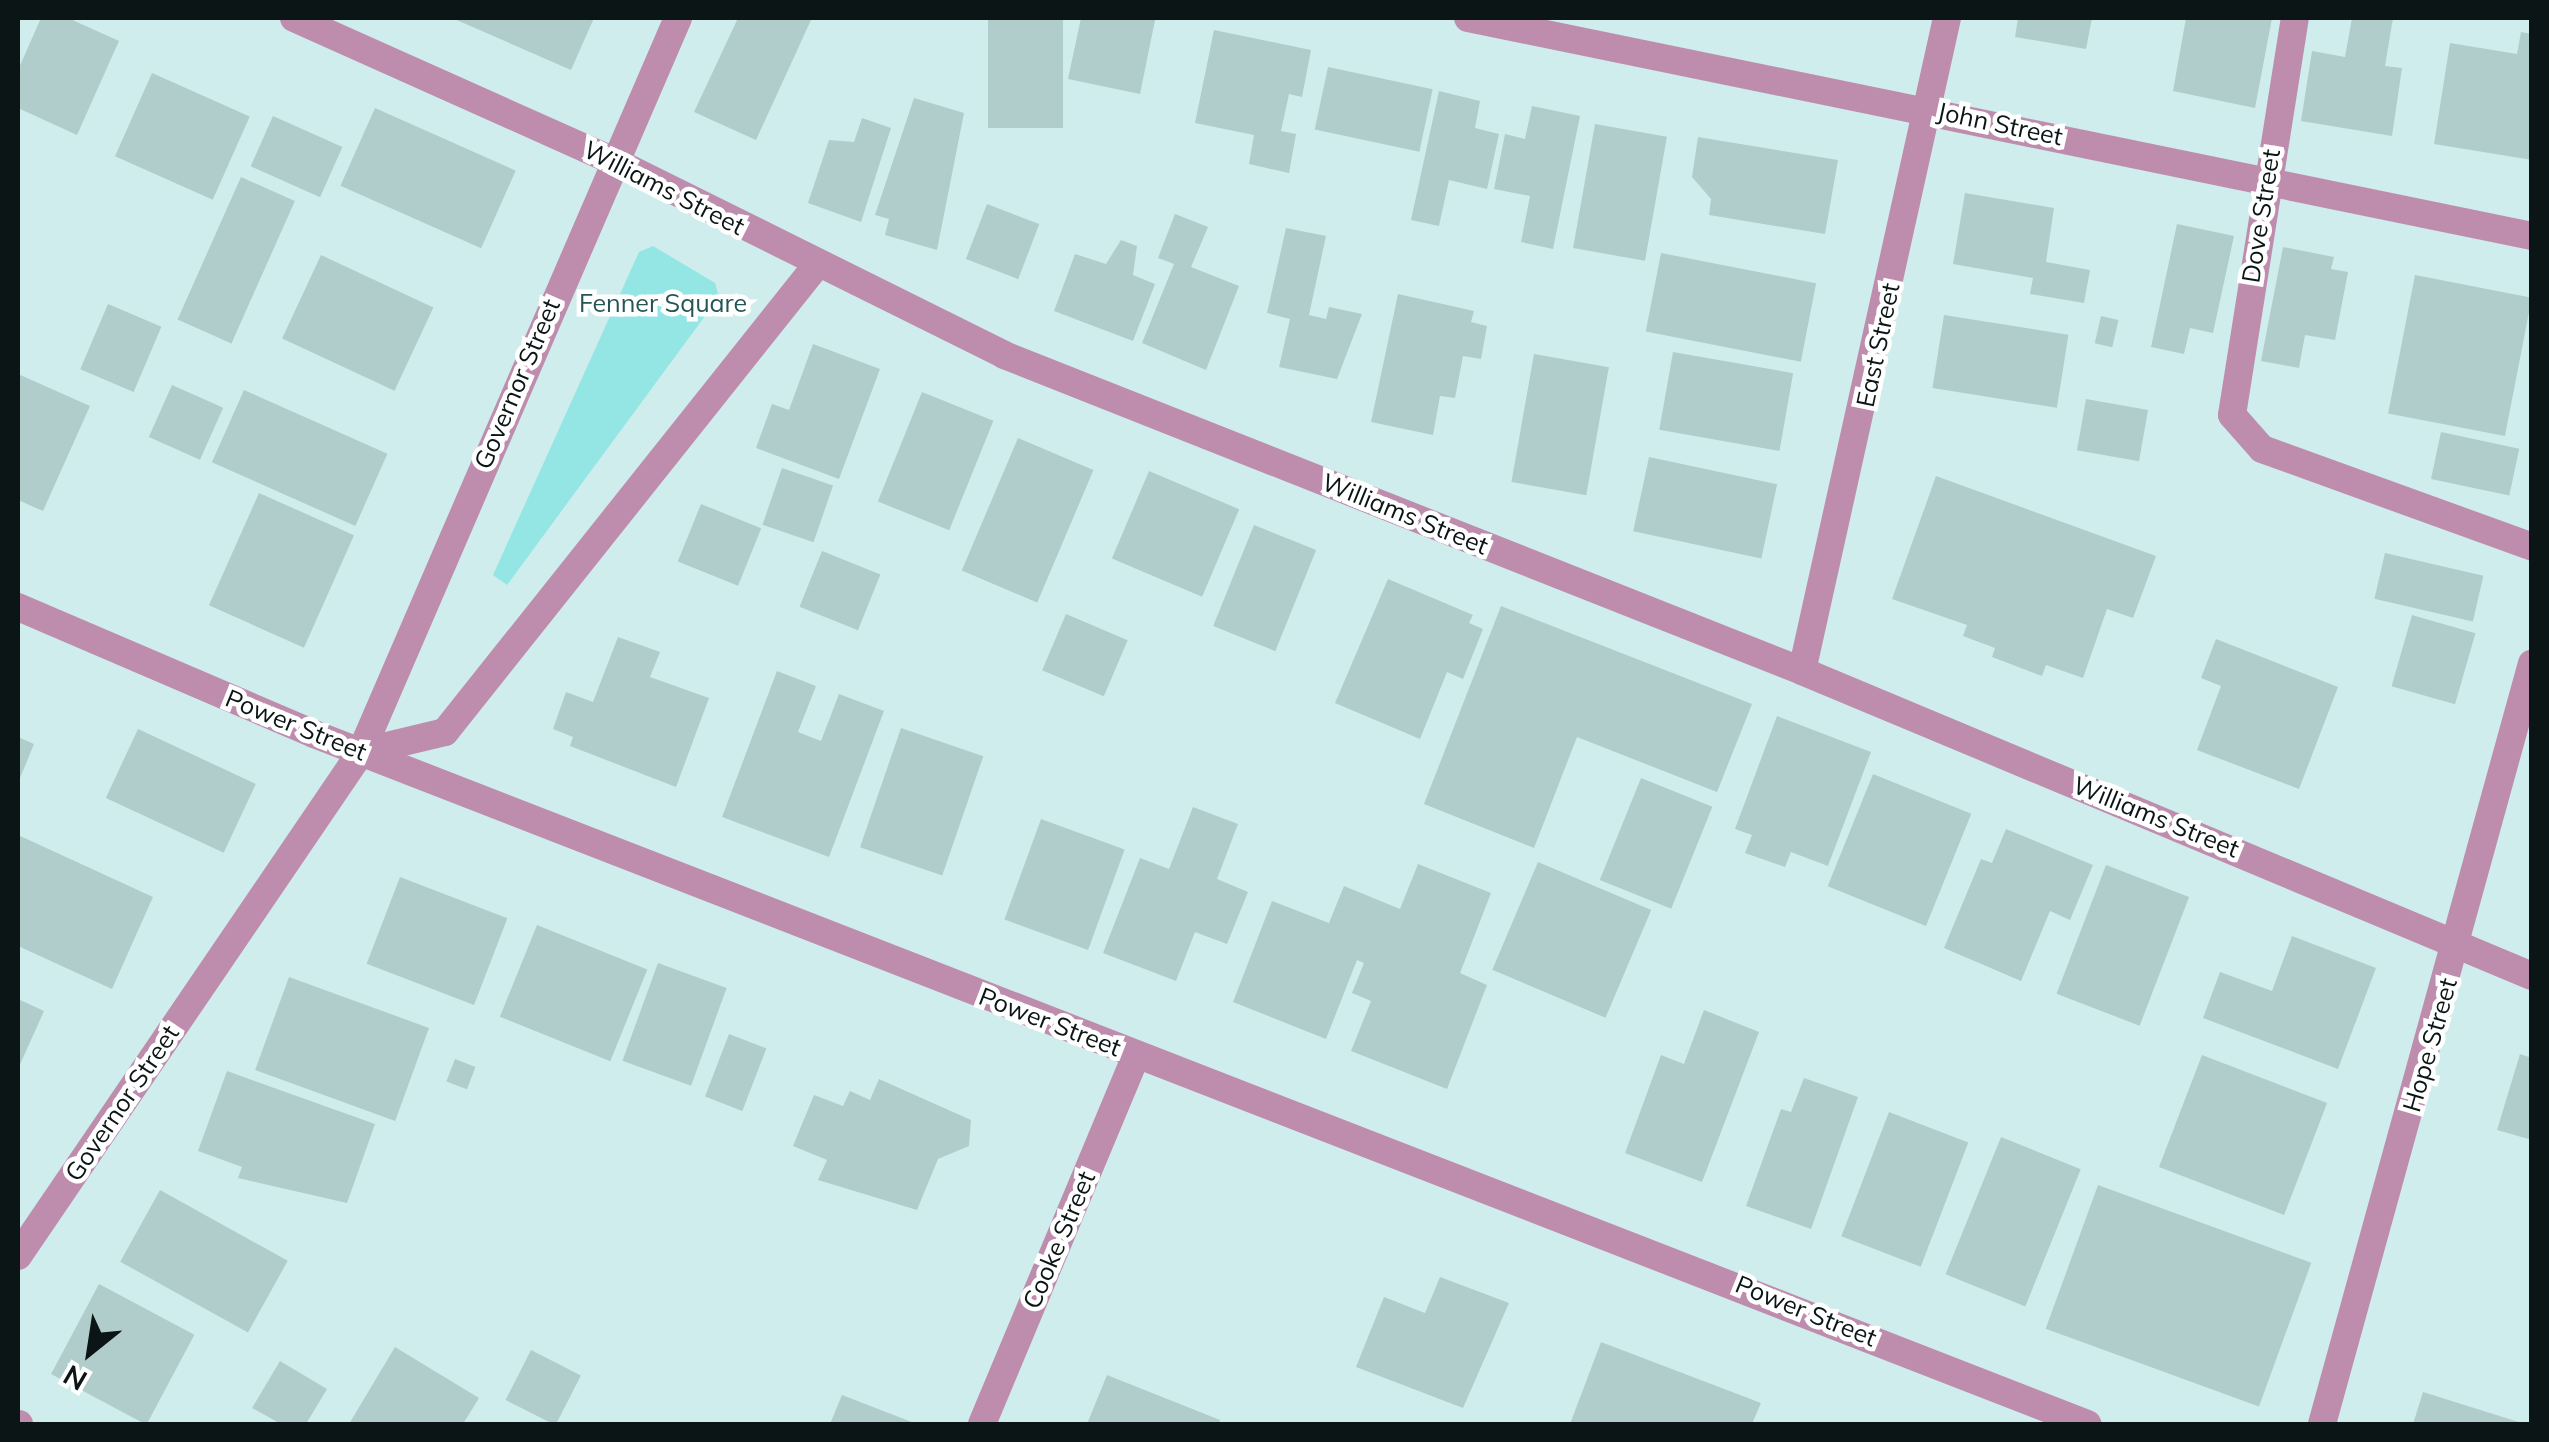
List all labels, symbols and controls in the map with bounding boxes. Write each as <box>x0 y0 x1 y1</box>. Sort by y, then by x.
street label: John Street <box>1935 96 2065 152</box>
street label: Williams Street <box>579 135 749 241</box>
street label: Dove Street <box>2236 147 2286 285</box>
street label: East Street <box>1850 280 1906 410</box>
park label: Fenner Square <box>579 288 747 318</box>
street label: Governor Street <box>468 294 566 474</box>
street label: Williams Street <box>1318 467 1492 561</box>
street label: Power Street <box>221 683 371 767</box>
street label: Williams Street <box>2069 770 2243 864</box>
street label: Hope Street <box>2397 975 2463 1115</box>
street label: Power Street <box>975 981 1125 1063</box>
street label: Governor Street <box>59 1019 185 1187</box>
street label: Cooke Street <box>1017 1167 1101 1313</box>
street label: Power Street <box>1731 1269 1881 1353</box>
north arrow <box>40 1302 140 1402</box>
text: N <box>57 1358 93 1399</box>

